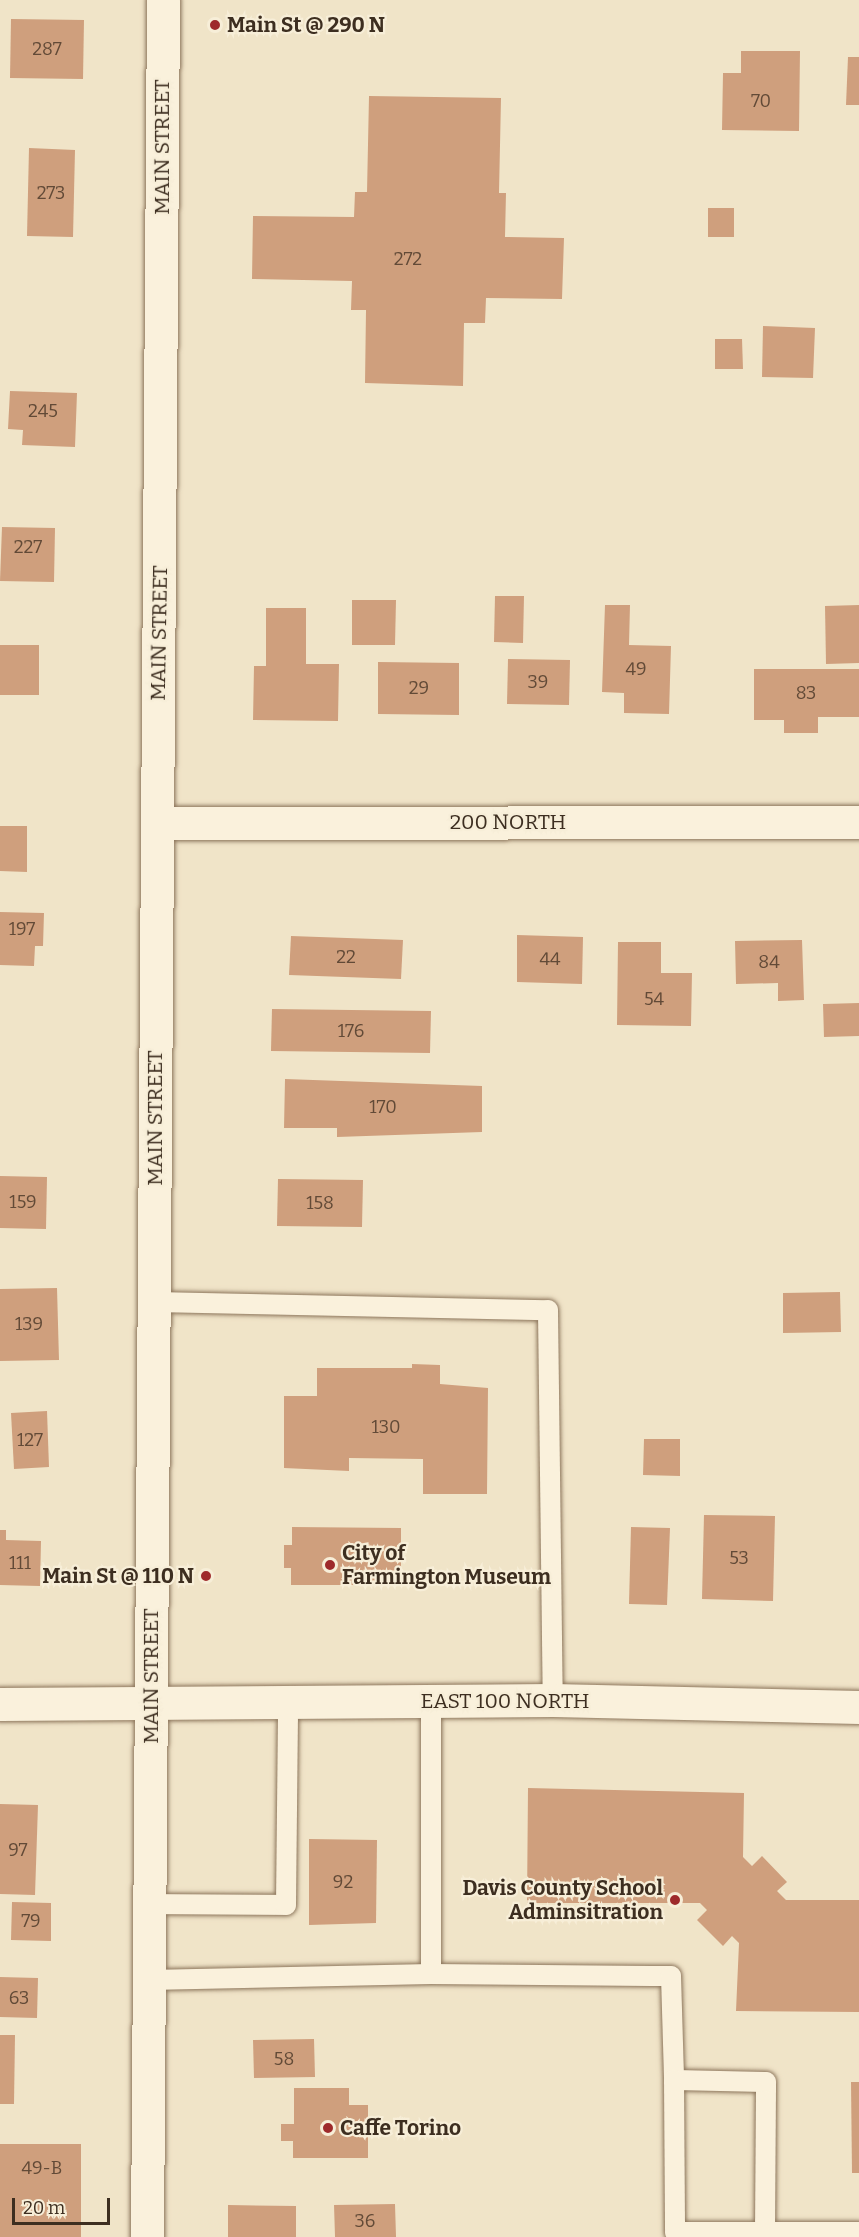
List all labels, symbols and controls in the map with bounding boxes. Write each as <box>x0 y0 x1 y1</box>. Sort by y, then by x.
place label: Main St @ 290 N <box>227 12 385 38</box>
marker: Main St @ 290 N <box>208 18 222 32</box>
house number: 287 <box>32 38 62 60</box>
street label: MAIN STREET <box>149 79 175 215</box>
house number: 70 <box>751 90 771 112</box>
house number: 273 <box>37 182 65 204</box>
house number: 272 <box>394 248 422 270</box>
house number: 245 <box>28 400 58 422</box>
house number: 227 <box>14 536 42 558</box>
street label: MAIN STREET <box>145 565 173 701</box>
house number: 49 <box>625 658 647 680</box>
house number: 39 <box>528 671 548 693</box>
house number: 29 <box>409 677 429 699</box>
house number: 83 <box>796 682 816 704</box>
street label: 200 NORTH <box>450 809 566 835</box>
house number: 197 <box>9 918 35 940</box>
house number: 22 <box>336 946 356 968</box>
house number: 44 <box>539 948 561 970</box>
house number: 84 <box>758 951 780 973</box>
house number: 54 <box>644 988 664 1010</box>
house number: 176 <box>338 1020 364 1042</box>
street label: MAIN STREET <box>142 1050 168 1186</box>
house number: 170 <box>369 1096 397 1118</box>
house number: 159 <box>9 1191 37 1213</box>
house number: 158 <box>306 1192 334 1214</box>
house number: 139 <box>15 1313 43 1335</box>
house number: 130 <box>371 1416 401 1438</box>
house number: 127 <box>17 1429 43 1451</box>
place label: City of Farmington Museum <box>342 1540 551 1590</box>
house number: 53 <box>729 1547 749 1569</box>
house number: 111 <box>9 1552 31 1574</box>
marker: City of Farmington Museum <box>323 1558 337 1572</box>
place label: Main St @ 110 N <box>42 1563 194 1589</box>
marker: Main St @ 110 N <box>199 1569 213 1583</box>
street label: MAIN STREET <box>138 1608 164 1744</box>
street label: EAST 100 NORTH <box>420 1688 590 1714</box>
house number: 97 <box>8 1839 28 1861</box>
house number: 92 <box>333 1871 353 1893</box>
place label: Davis County School Adminsitration <box>462 1875 663 1925</box>
marker: Davis County School Adminsitration <box>668 1893 682 1907</box>
house number: 79 <box>21 1910 41 1932</box>
house number: 63 <box>9 1987 29 2009</box>
house number: 58 <box>274 2048 294 2070</box>
place label: Caffe Torino <box>340 2115 461 2141</box>
marker: Caffe Torino <box>321 2121 335 2135</box>
house number: 49-B <box>22 2157 62 2179</box>
scale bar <box>15 2186 112 2224</box>
text: 20 m <box>23 2197 65 2219</box>
house number: 36 <box>355 2210 375 2232</box>

